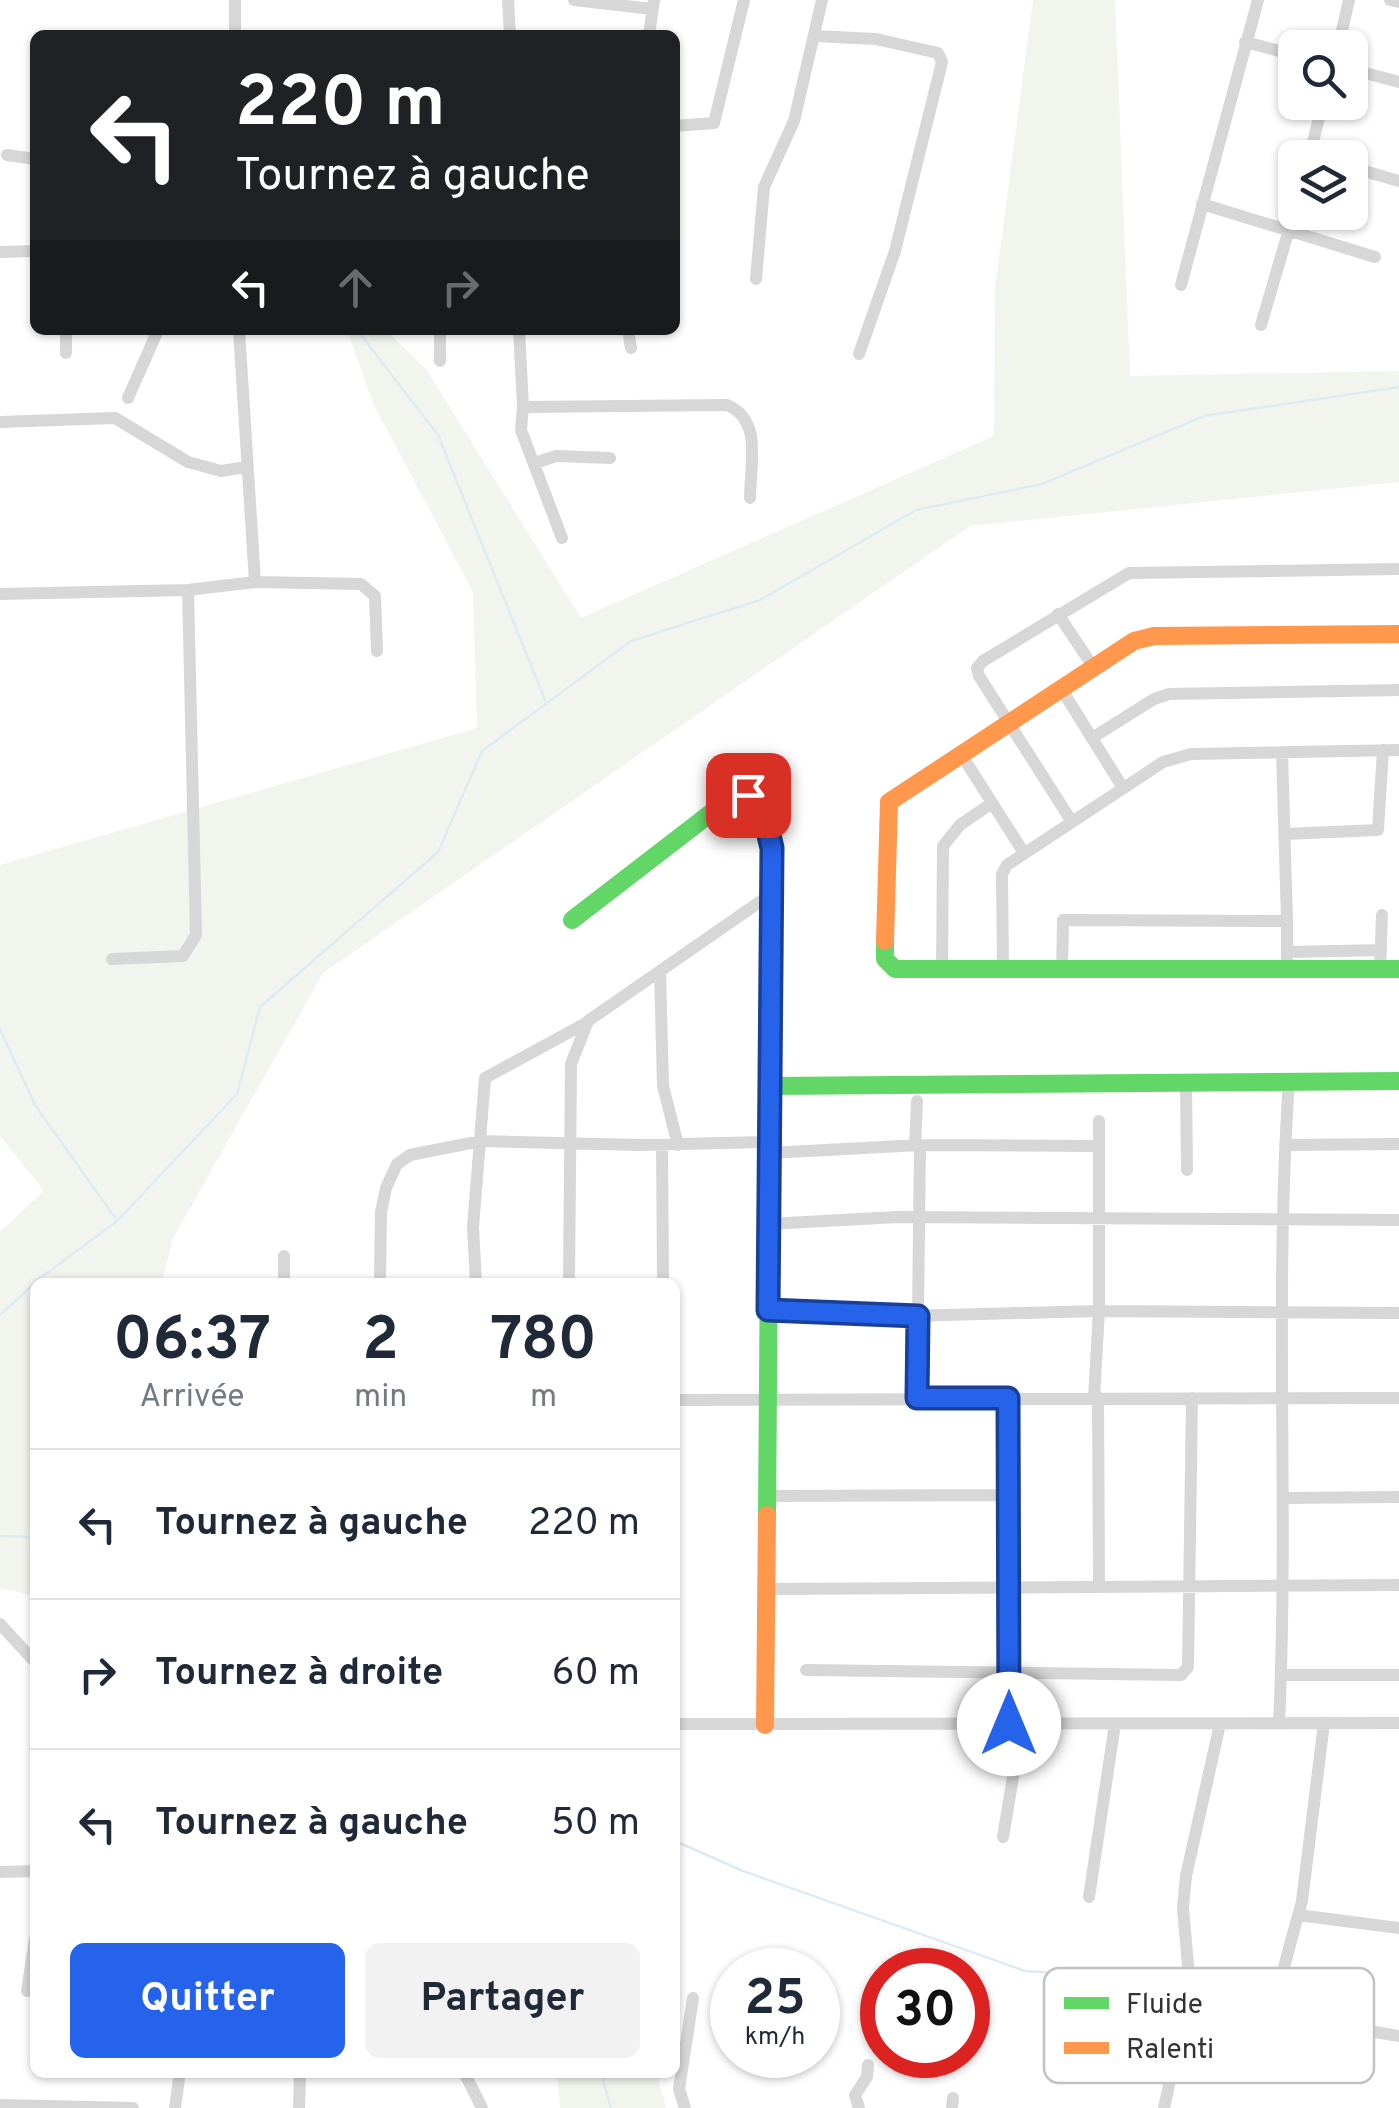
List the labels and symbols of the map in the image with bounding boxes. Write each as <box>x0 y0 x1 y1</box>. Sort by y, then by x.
pin <box>706 753 791 838</box>
position arrow <box>957 1672 1061 1776</box>
speed limit sign: 30 <box>860 1948 990 2078</box>
legend <box>1044 1968 1374 2083</box>
text: Fluide <box>1126 1988 1203 2024</box>
text: Ralenti <box>1126 2033 1214 2069</box>

